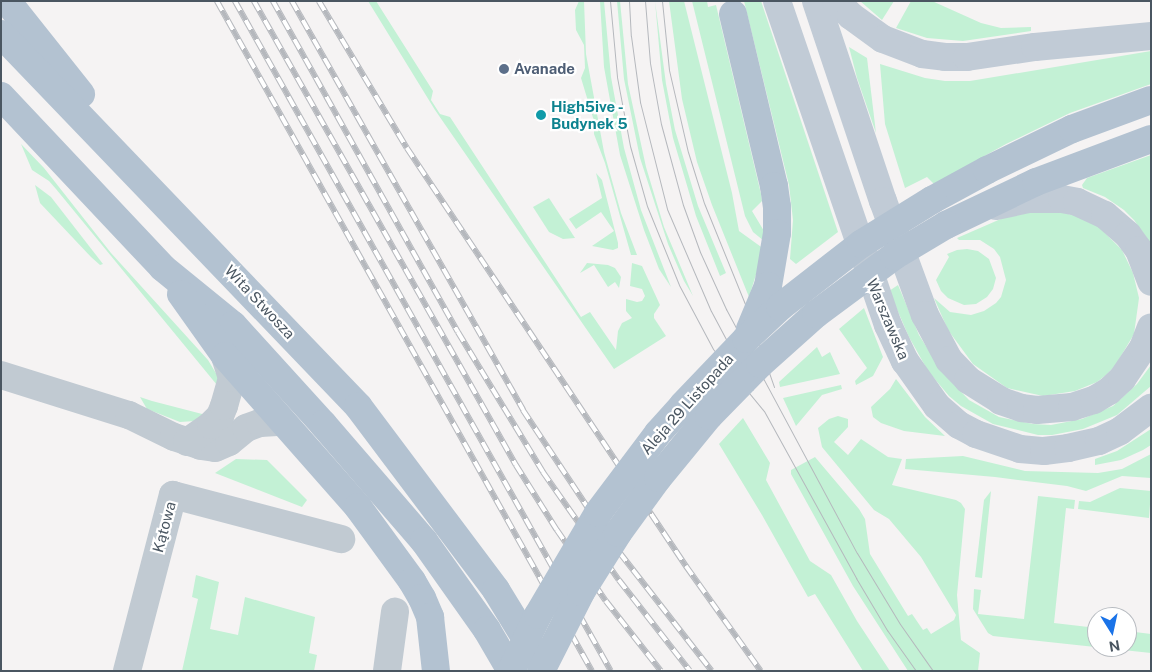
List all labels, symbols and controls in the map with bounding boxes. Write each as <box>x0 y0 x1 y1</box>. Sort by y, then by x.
place label: Avanade <box>514 60 575 78</box>
marker: Avanade <box>498 63 510 75</box>
place label: High5ive - Budynek 5 <box>551 97 628 132</box>
marker: High5ive - Budynek 5 <box>535 109 547 121</box>
street label: Wita Stwosza <box>221 261 299 343</box>
street label: Warszawska <box>863 276 913 362</box>
street label: Aleja 29 Listopada <box>637 350 737 458</box>
street label: Kątowa <box>149 500 179 554</box>
north arrow <box>1087 607 1137 657</box>
text: N <box>1108 637 1121 655</box>

